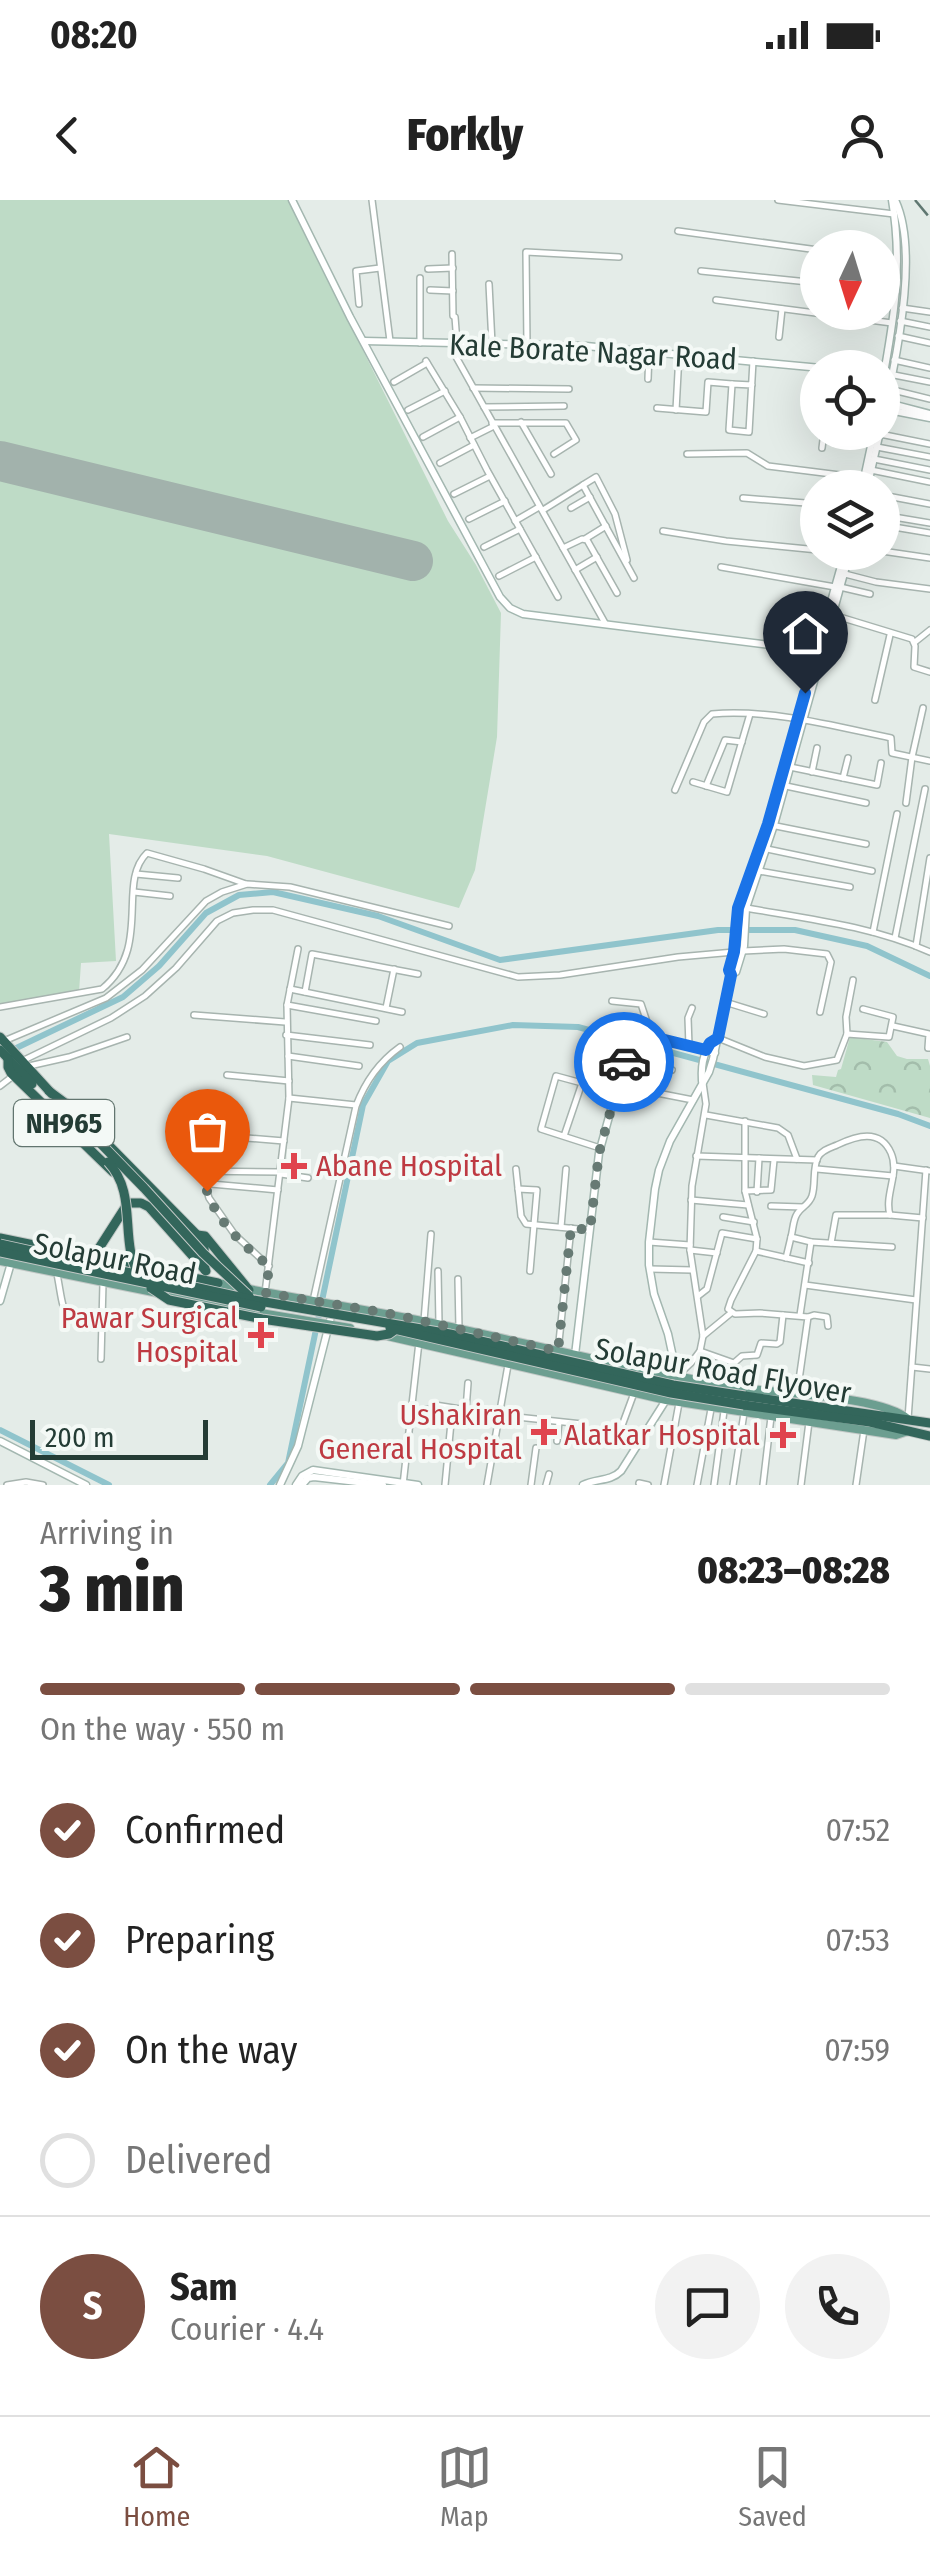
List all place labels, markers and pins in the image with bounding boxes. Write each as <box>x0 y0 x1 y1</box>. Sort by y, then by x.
pin <box>763 591 848 694</box>
pin <box>165 1089 250 1192</box>
place label: Abane Hospital <box>316 1148 502 1184</box>
marker: Abane Hospital <box>281 1153 307 1179</box>
place label: Pawar Surgical Hospital <box>61 1300 238 1370</box>
marker: Pawar Surgical Hospital <box>248 1322 274 1348</box>
place label: Ushakiran General Hospital <box>318 1397 522 1467</box>
place label: Alatkar Hospital <box>564 1417 760 1453</box>
marker: Ushakiran General Hospital <box>531 1419 557 1445</box>
marker: Alatkar Hospital <box>770 1422 796 1448</box>

